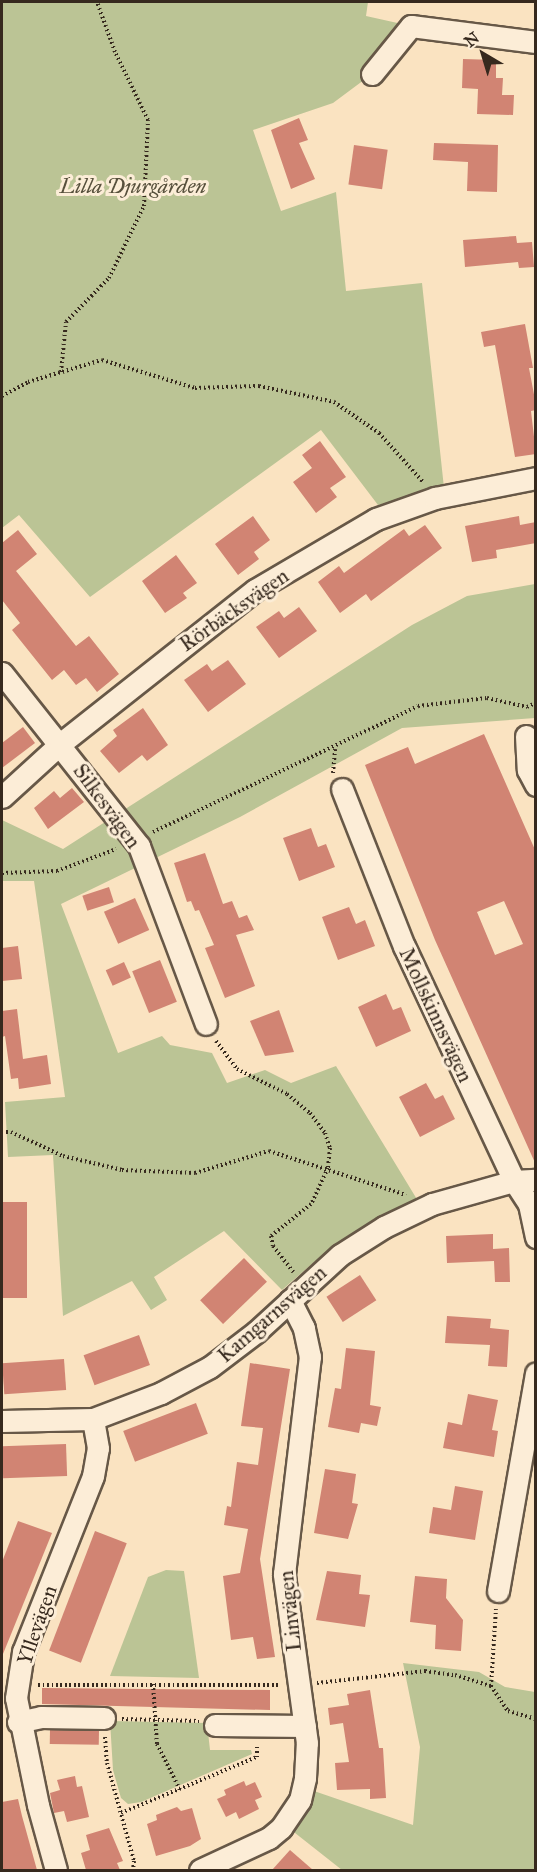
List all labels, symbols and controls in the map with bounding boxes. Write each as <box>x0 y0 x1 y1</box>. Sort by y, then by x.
north arrow <box>453 24 513 84</box>
text: N <box>460 28 483 51</box>
park label: Lilla Djurgården <box>60 173 206 199</box>
street label: Rörbäcksvägen <box>175 563 293 657</box>
street label: Silkesvägen <box>68 759 146 853</box>
street label: Mollskinnsvägen <box>394 944 478 1086</box>
street label: Kamgarnsvägen <box>212 1260 332 1368</box>
street label: Linvägen <box>273 1569 307 1653</box>
street label: Yllevägen <box>12 1582 62 1668</box>

